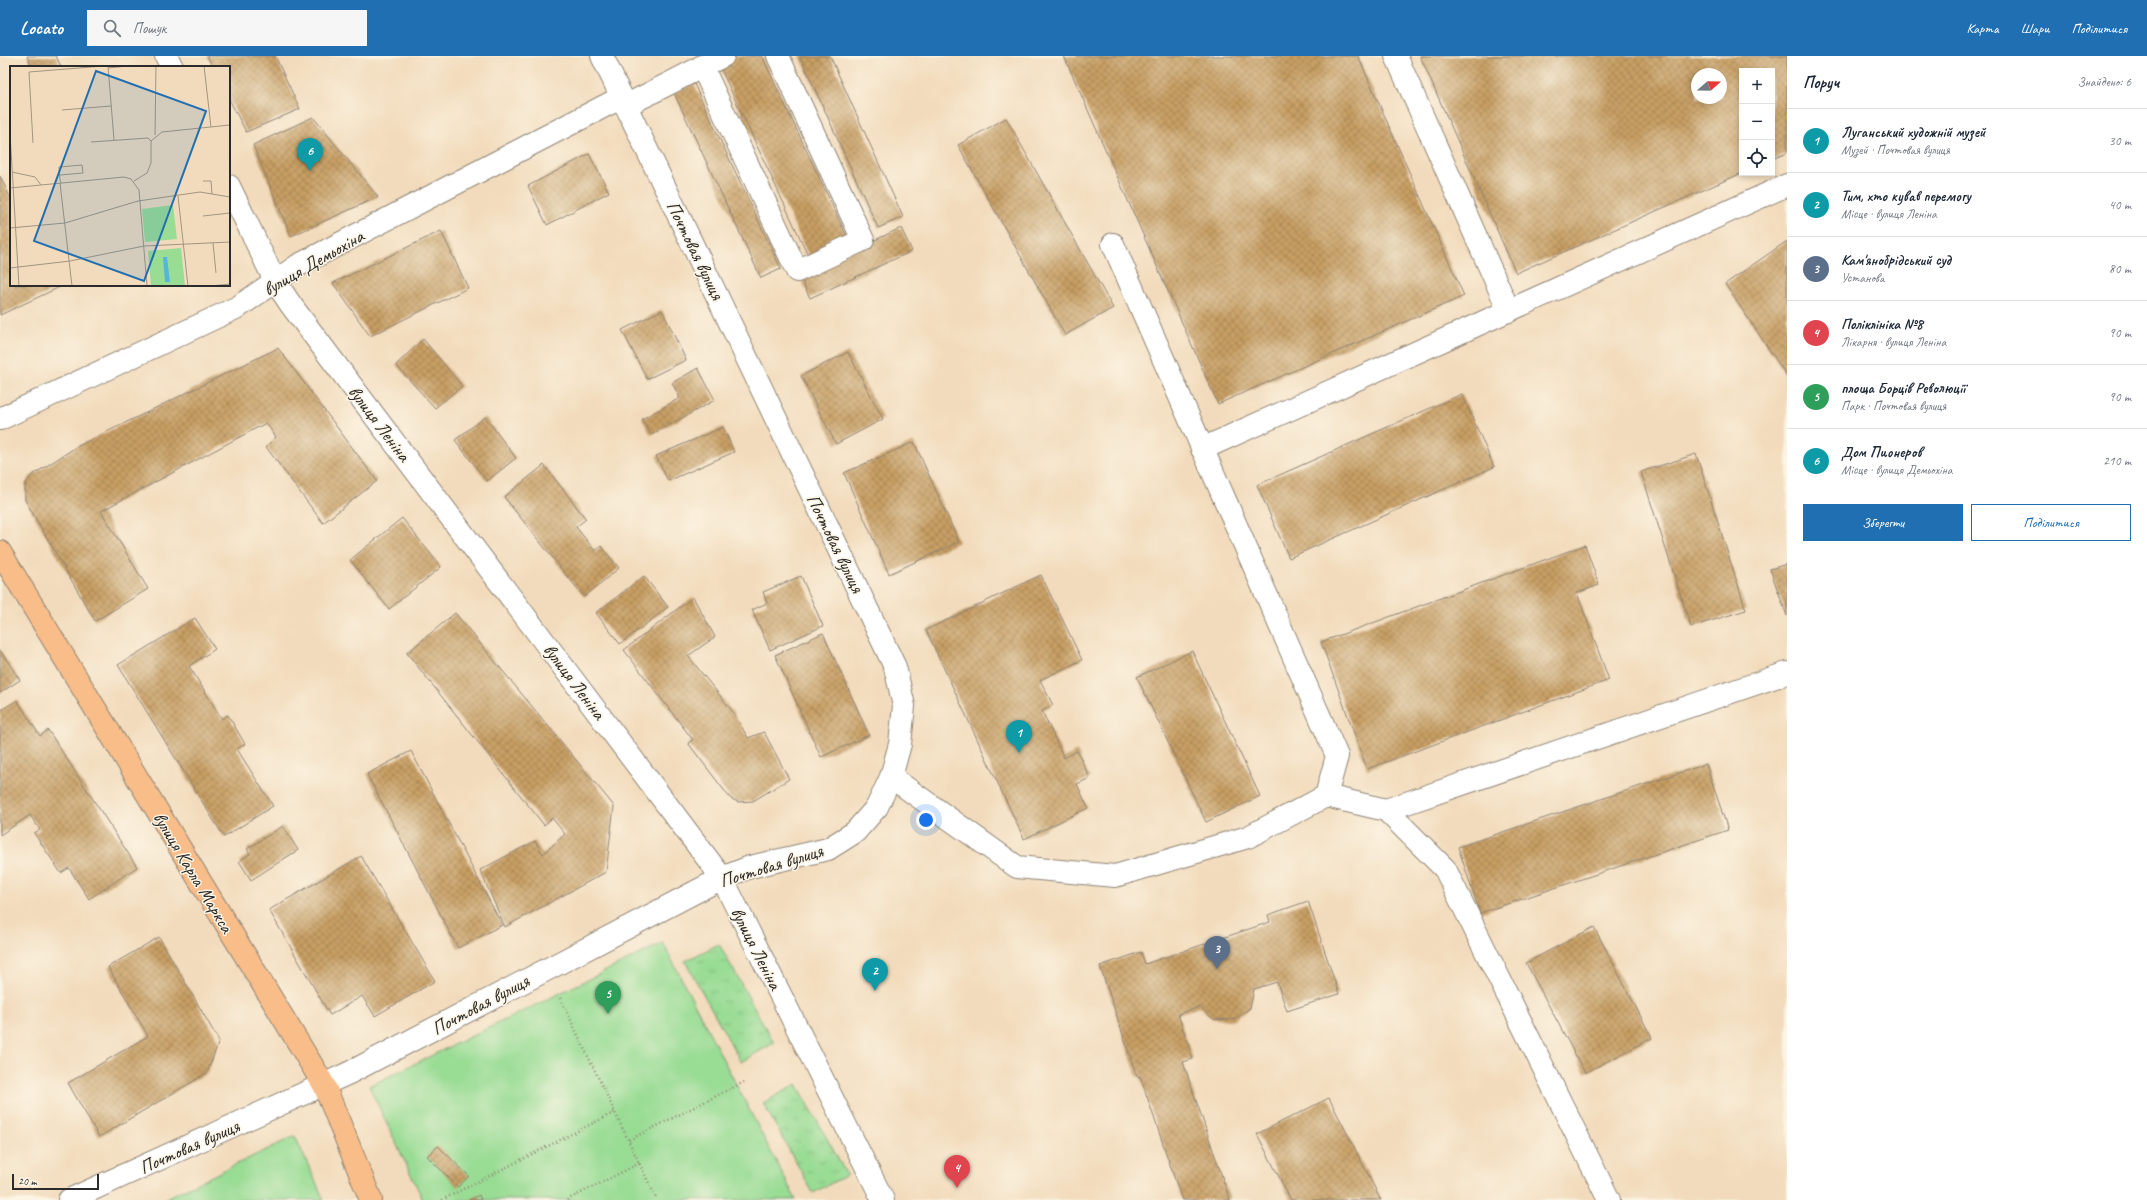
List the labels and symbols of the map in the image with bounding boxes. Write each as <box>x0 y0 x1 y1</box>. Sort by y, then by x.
inset map <box>10 66 230 286</box>
north arrow <box>1691 68 1727 104</box>
pin: 6 <box>297 138 323 171</box>
street label: Почтовая вулиця <box>661 197 730 305</box>
street label: вулиця Демьохіна <box>259 223 370 301</box>
street label: вулиця Леніна <box>343 381 417 468</box>
street label: Почтовая вулиця <box>801 490 870 598</box>
street label: вулиця Леніна <box>538 639 612 726</box>
pin: 1 <box>1006 720 1032 753</box>
street label: вулиця Карла Маркса <box>147 807 240 939</box>
your location <box>916 810 936 830</box>
street label: Почтовая вулиця <box>717 839 827 893</box>
street label: вулиця Леніна <box>725 903 788 995</box>
pin: 3 <box>1204 936 1230 969</box>
pin: 2 <box>862 958 888 991</box>
street label: Почтовая вулиця <box>428 969 534 1041</box>
pin: 5 <box>595 981 621 1014</box>
street label: Почтовая вулиця <box>136 1114 244 1180</box>
pin: 4 <box>944 1155 970 1188</box>
scale bar <box>12 1172 99 1191</box>

